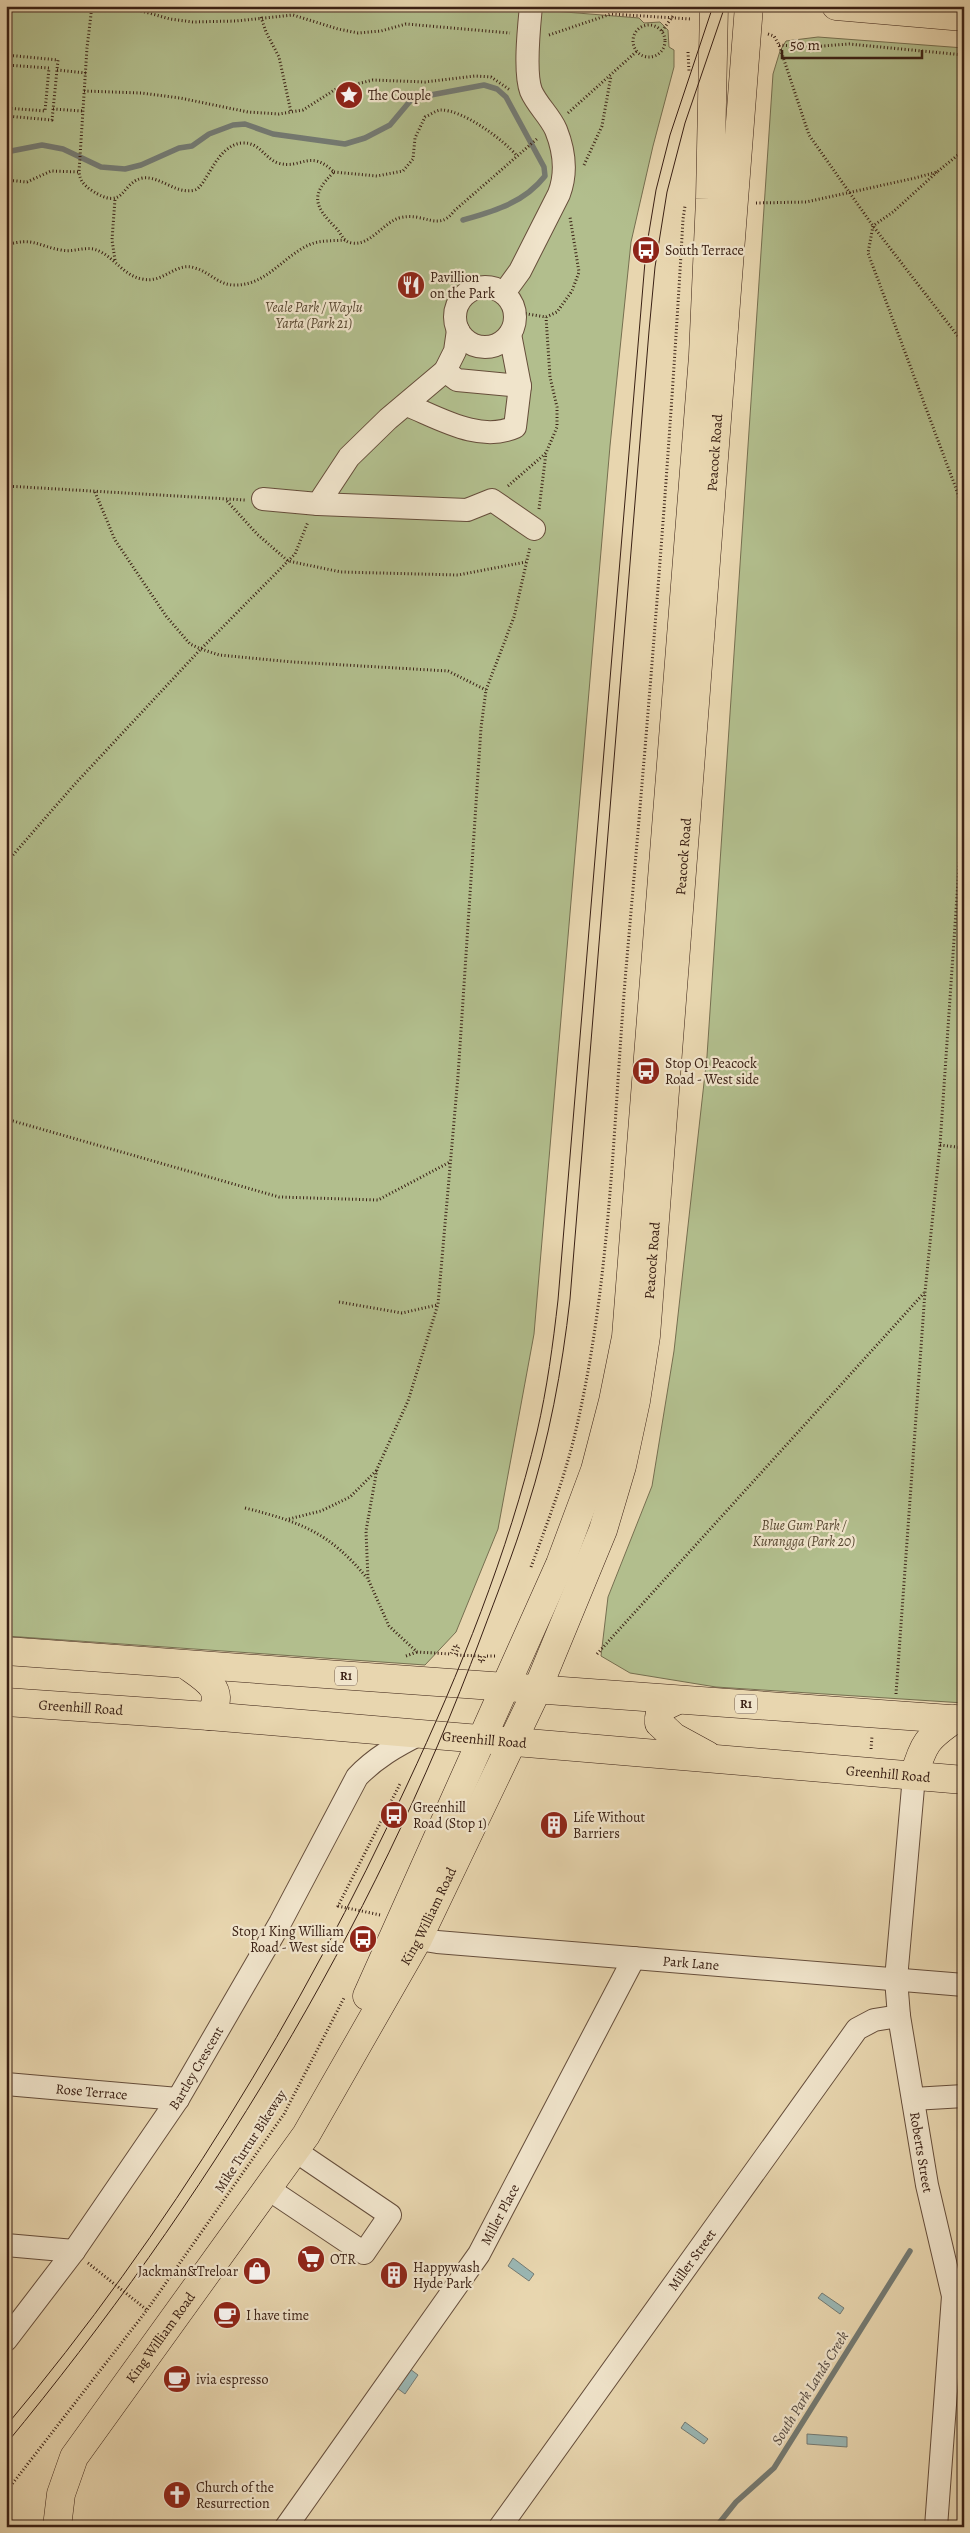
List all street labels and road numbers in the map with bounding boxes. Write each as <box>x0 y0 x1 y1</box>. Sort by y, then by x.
street label: Peacock Road <box>702 413 727 492</box>
street label: Peacock Road <box>671 817 696 896</box>
street label: Peacock Road <box>640 1221 665 1300</box>
road number: R1 <box>335 1666 357 1685</box>
street label: Greenhill Road <box>38 1695 124 1720</box>
road number: R1 <box>735 1695 757 1714</box>
street label: Greenhill Road <box>441 1727 528 1753</box>
street label: Greenhill Road <box>845 1761 932 1787</box>
street label: King William Road <box>396 1864 461 1969</box>
street label: Park Lane <box>662 1951 720 1975</box>
street label: Bartley Crescent <box>164 2023 228 2114</box>
street label: Rose Terrace <box>55 2079 128 2105</box>
street label: Mike Turtur Bikeway <box>210 2086 291 2196</box>
street label: Roberts Street <box>905 2111 938 2195</box>
street label: Miller Place <box>476 2181 524 2249</box>
street label: Miller Street <box>664 2225 721 2294</box>
street label: King William Road <box>121 2288 200 2387</box>

